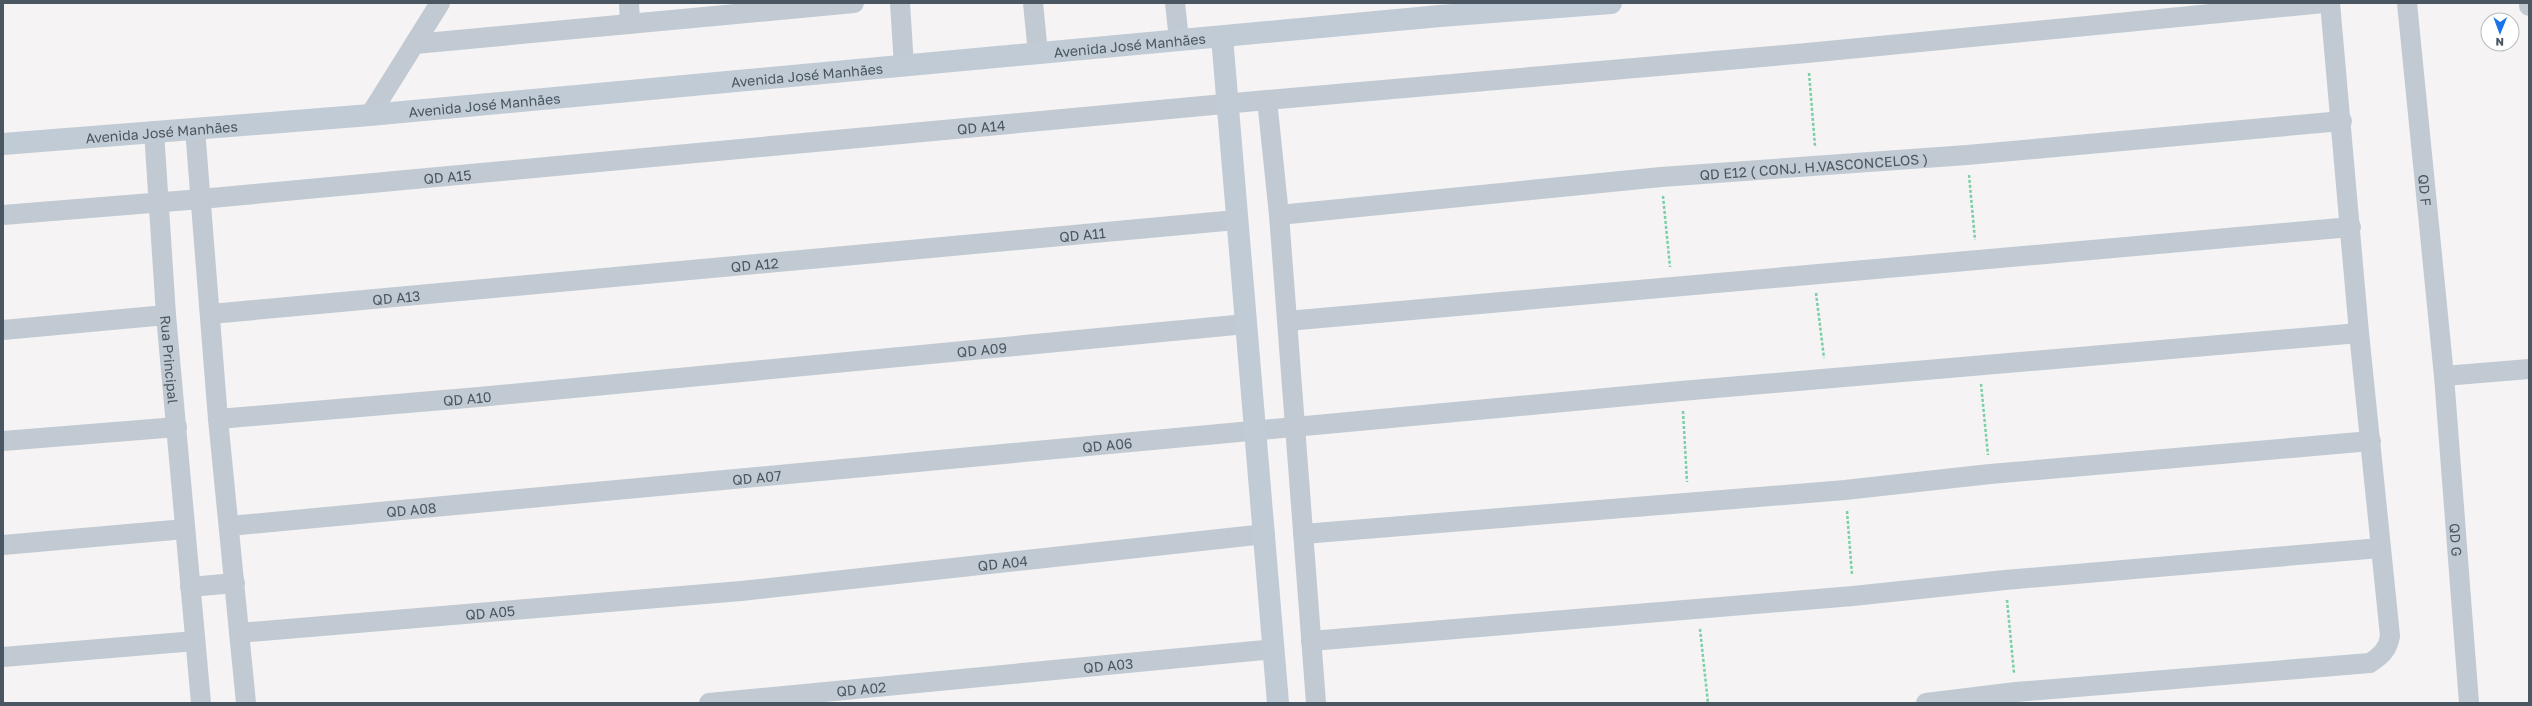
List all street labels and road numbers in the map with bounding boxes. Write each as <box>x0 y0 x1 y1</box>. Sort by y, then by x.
street label: Avenida José Manhães <box>1053 29 1206 60</box>
street label: Avenida José Manhães <box>730 59 884 90</box>
street label: Avenida José Manhães <box>408 89 561 120</box>
street label: QD A14 <box>956 116 1006 137</box>
street label: Avenida José Manhães <box>85 117 238 146</box>
street label: QD E12 ( CONJ. H.VASCONCELOS ) <box>1699 149 1928 183</box>
street label: QD A15 <box>423 165 472 187</box>
street label: QD F <box>2416 173 2436 207</box>
street label: QD A11 <box>1058 223 1107 245</box>
street label: QD A12 <box>730 253 779 275</box>
street label: QD A13 <box>372 286 421 308</box>
street label: Rua Principal <box>158 315 182 404</box>
street label: QD A09 <box>956 338 1008 360</box>
street label: QD A10 <box>442 387 492 409</box>
street label: QD A06 <box>1081 434 1133 455</box>
street label: QD A07 <box>731 466 782 488</box>
street label: QD A08 <box>385 498 437 520</box>
street label: QD G <box>2447 522 2466 557</box>
street label: QD A04 <box>977 551 1029 574</box>
street label: QD A05 <box>465 601 516 623</box>
street label: QD A03 <box>1083 654 1134 676</box>
street label: QD A02 <box>836 678 887 699</box>

